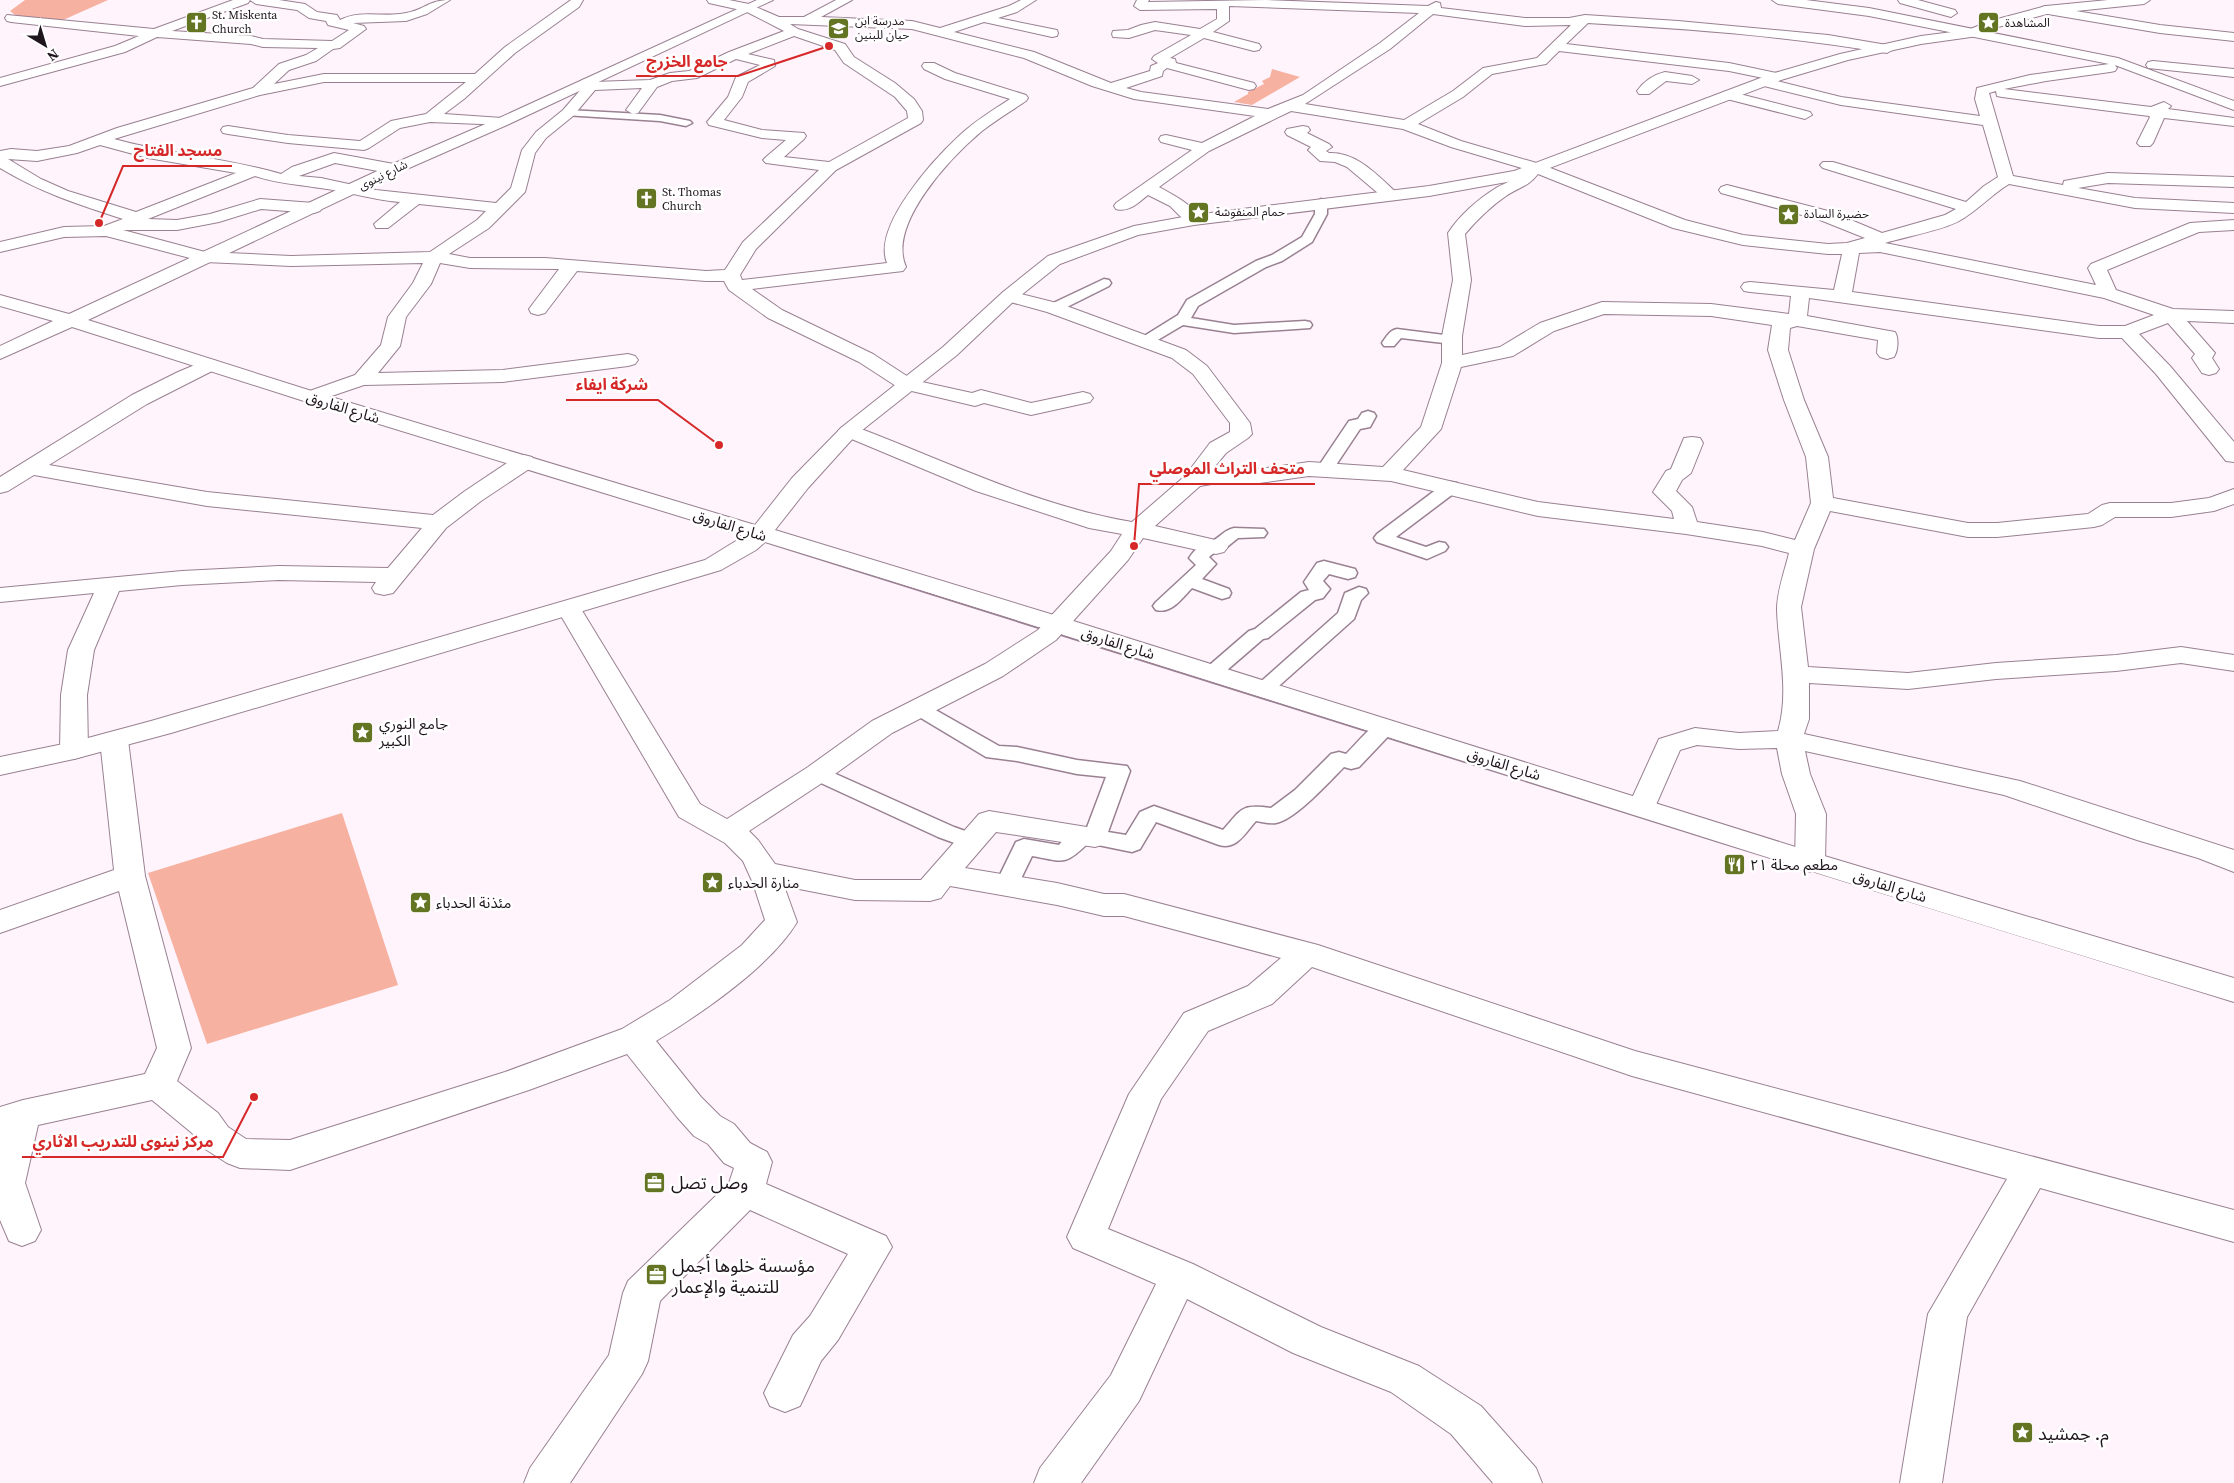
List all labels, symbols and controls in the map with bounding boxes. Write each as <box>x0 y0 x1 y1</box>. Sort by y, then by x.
place label: St. Miskenta Church <box>212 7 278 37</box>
church icon: St. Miskenta Church <box>184 10 208 34</box>
place icon: المشاهدة <box>1977 11 2001 35</box>
place label: مدرسة ابن حيان للبنين <box>855 13 909 43</box>
place label: المشاهدة <box>2005 15 2050 31</box>
school or university icon: مدرسة ابن حيان للبنين <box>827 16 851 40</box>
north arrow <box>20 20 70 70</box>
text: N <box>43 44 63 66</box>
callout: جامع الخزرج <box>636 45 738 76</box>
text: جامع الخزرج <box>646 50 728 74</box>
callout: مسجد الفتاح <box>123 135 232 166</box>
text: مسجد الفتاح <box>134 139 222 162</box>
street label: شارع نينوى <box>356 156 411 195</box>
place label: St. Thomas Church <box>662 184 721 214</box>
church icon: St. Thomas Church <box>634 187 658 211</box>
place icon: حمام المنفوشة <box>1187 200 1211 224</box>
place icon: حضيرة السادة <box>1776 202 1800 226</box>
place label: حمام المنفوشة <box>1215 204 1285 221</box>
place label: حضيرة السادة <box>1804 206 1869 222</box>
callout: شركة ايفاء <box>566 369 658 400</box>
text: شركة ايفاء <box>576 373 648 395</box>
street label: شارع الفاروق <box>303 386 383 430</box>
callout: متحف التراث الموصلي <box>1139 453 1315 484</box>
text: متحف التراث الموصلي <box>1149 457 1305 482</box>
street label: شارع الفاروق <box>690 504 770 548</box>
street label: شارع الفاروق <box>1078 622 1158 666</box>
place label: جامع النوري الكبير <box>378 713 448 751</box>
place icon: جامع النوري الكبير <box>351 720 375 744</box>
street label: شارع الفاروق <box>1464 743 1544 787</box>
restaurant icon: مطعم محلة ٢١ <box>1722 852 1746 876</box>
place label: مطعم محلة ٢١ <box>1750 854 1838 876</box>
street label: شارع الفاروق <box>1850 865 1930 909</box>
place icon: منارة الحدباء <box>700 870 724 894</box>
place label: منارة الحدباء <box>728 872 799 893</box>
place icon: مئذنة الحدباء <box>408 890 432 914</box>
place label: مئذنة الحدباء <box>436 892 511 913</box>
callout: مركز نينوى للتدريب الاثاري <box>22 1126 223 1157</box>
text: مركز نينوى للتدريب الاثاري <box>33 1130 213 1155</box>
office icon: وصل تصل <box>643 1170 667 1194</box>
place label: وصل تصل <box>671 1170 748 1195</box>
place label: مؤسسة خلوها أجمل للتنمية والإعمار <box>671 1253 815 1299</box>
office icon: مؤسسة خلوها أجمل للتنمية والإعمار <box>644 1263 668 1287</box>
place icon: م. جمشيد <box>2010 1421 2034 1445</box>
place label: م. جمشيد <box>2038 1421 2109 1448</box>

